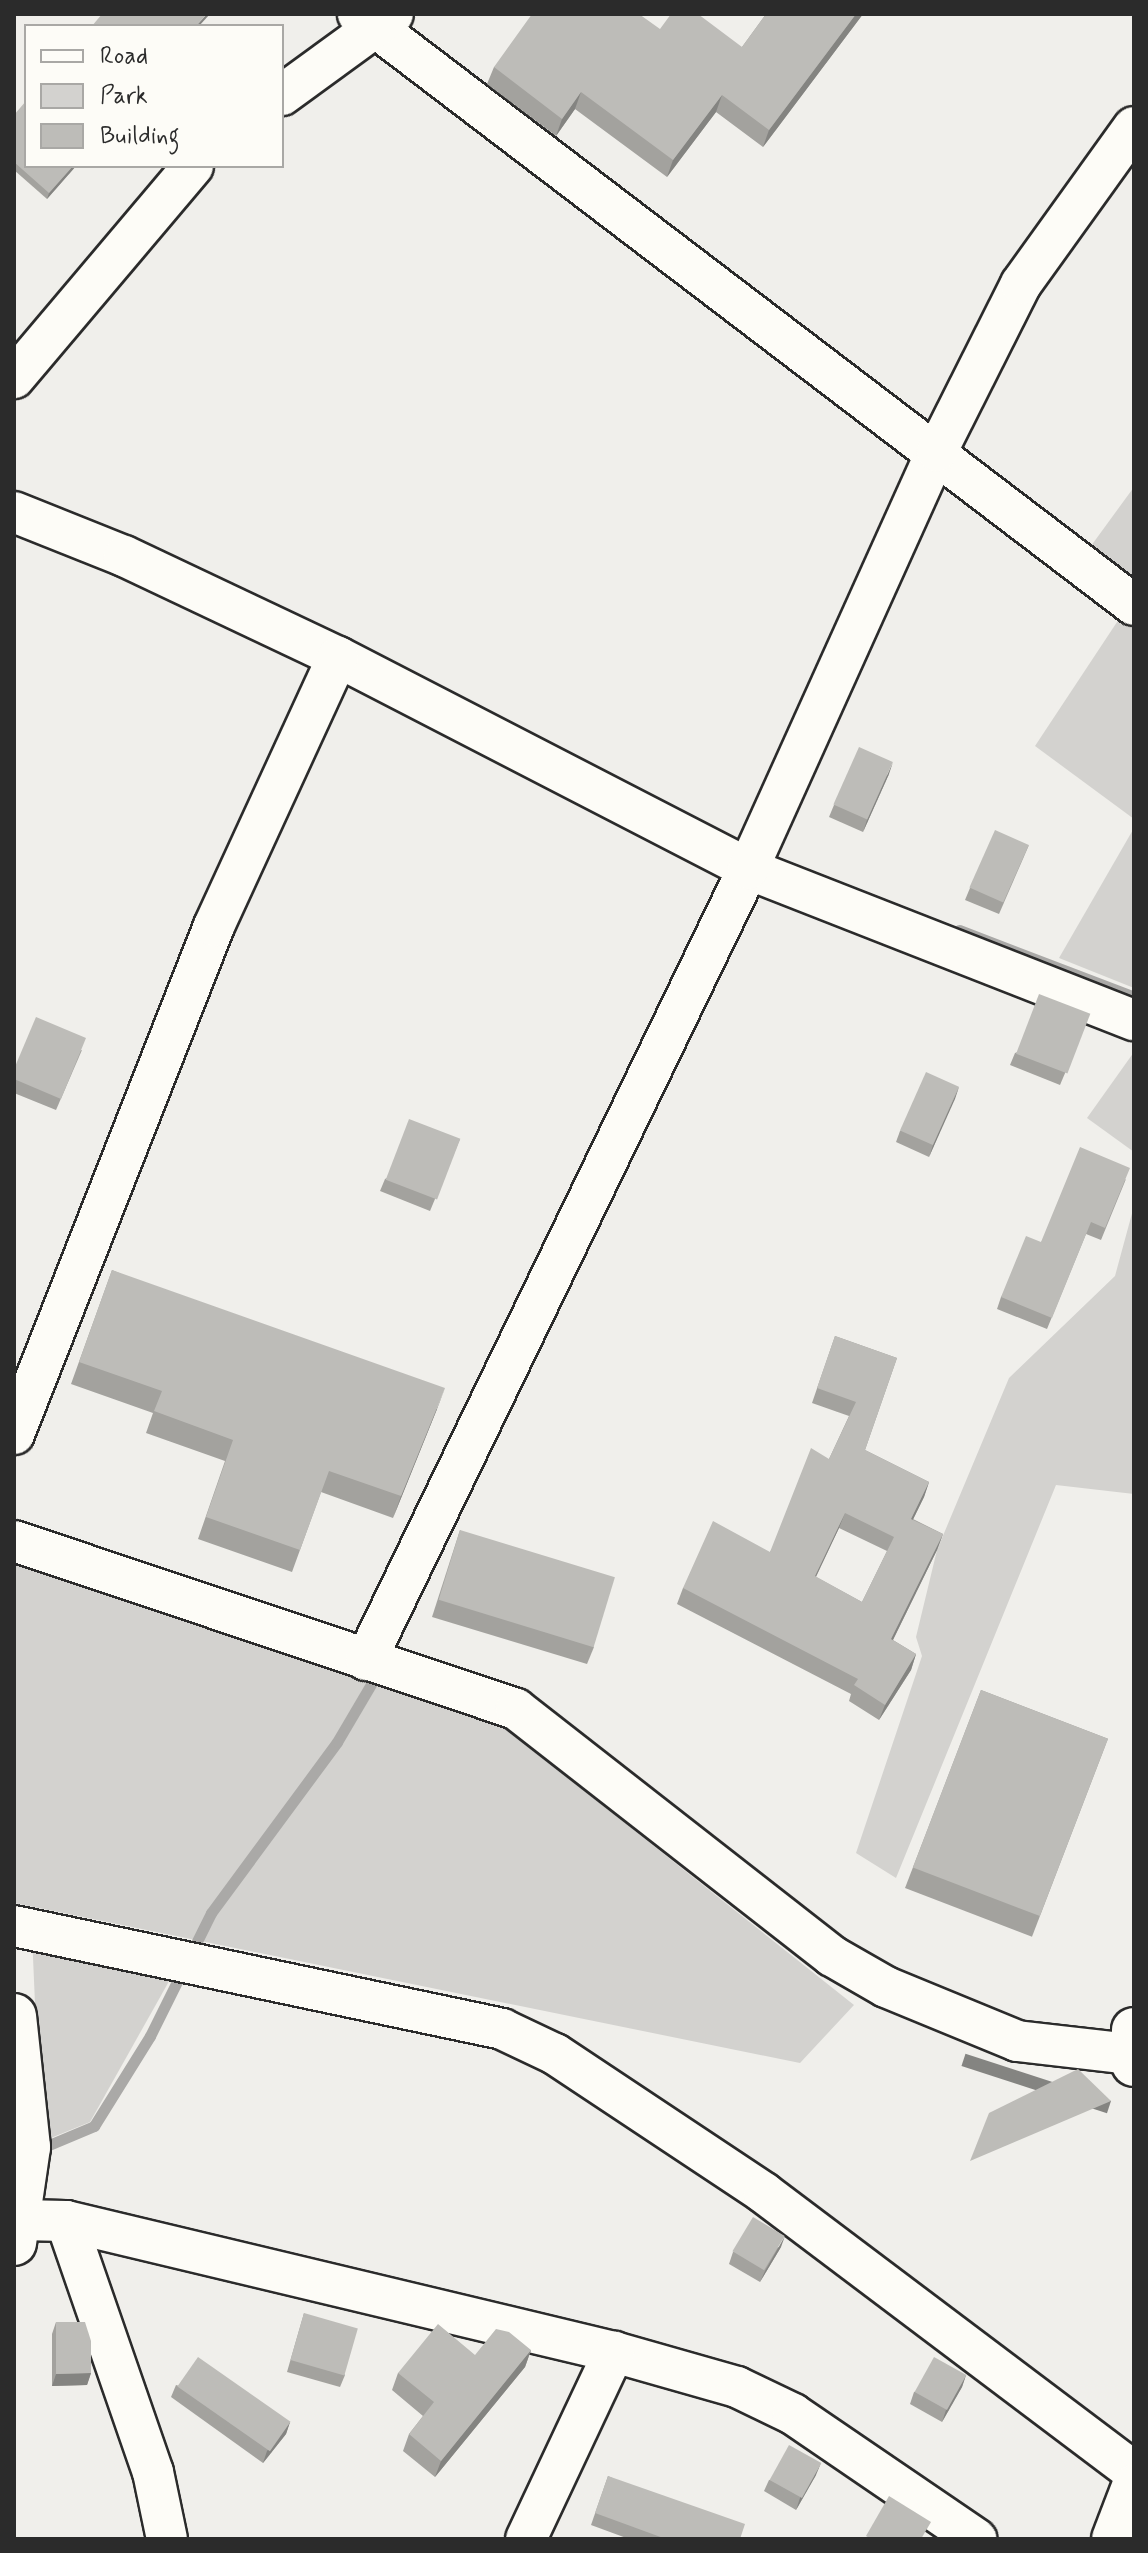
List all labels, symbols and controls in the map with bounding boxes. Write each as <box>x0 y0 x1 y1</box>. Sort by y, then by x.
legend <box>24 24 284 168</box>
text: Road <box>100 41 148 72</box>
text: Park <box>100 81 148 112</box>
text: Building <box>100 121 180 152</box>

